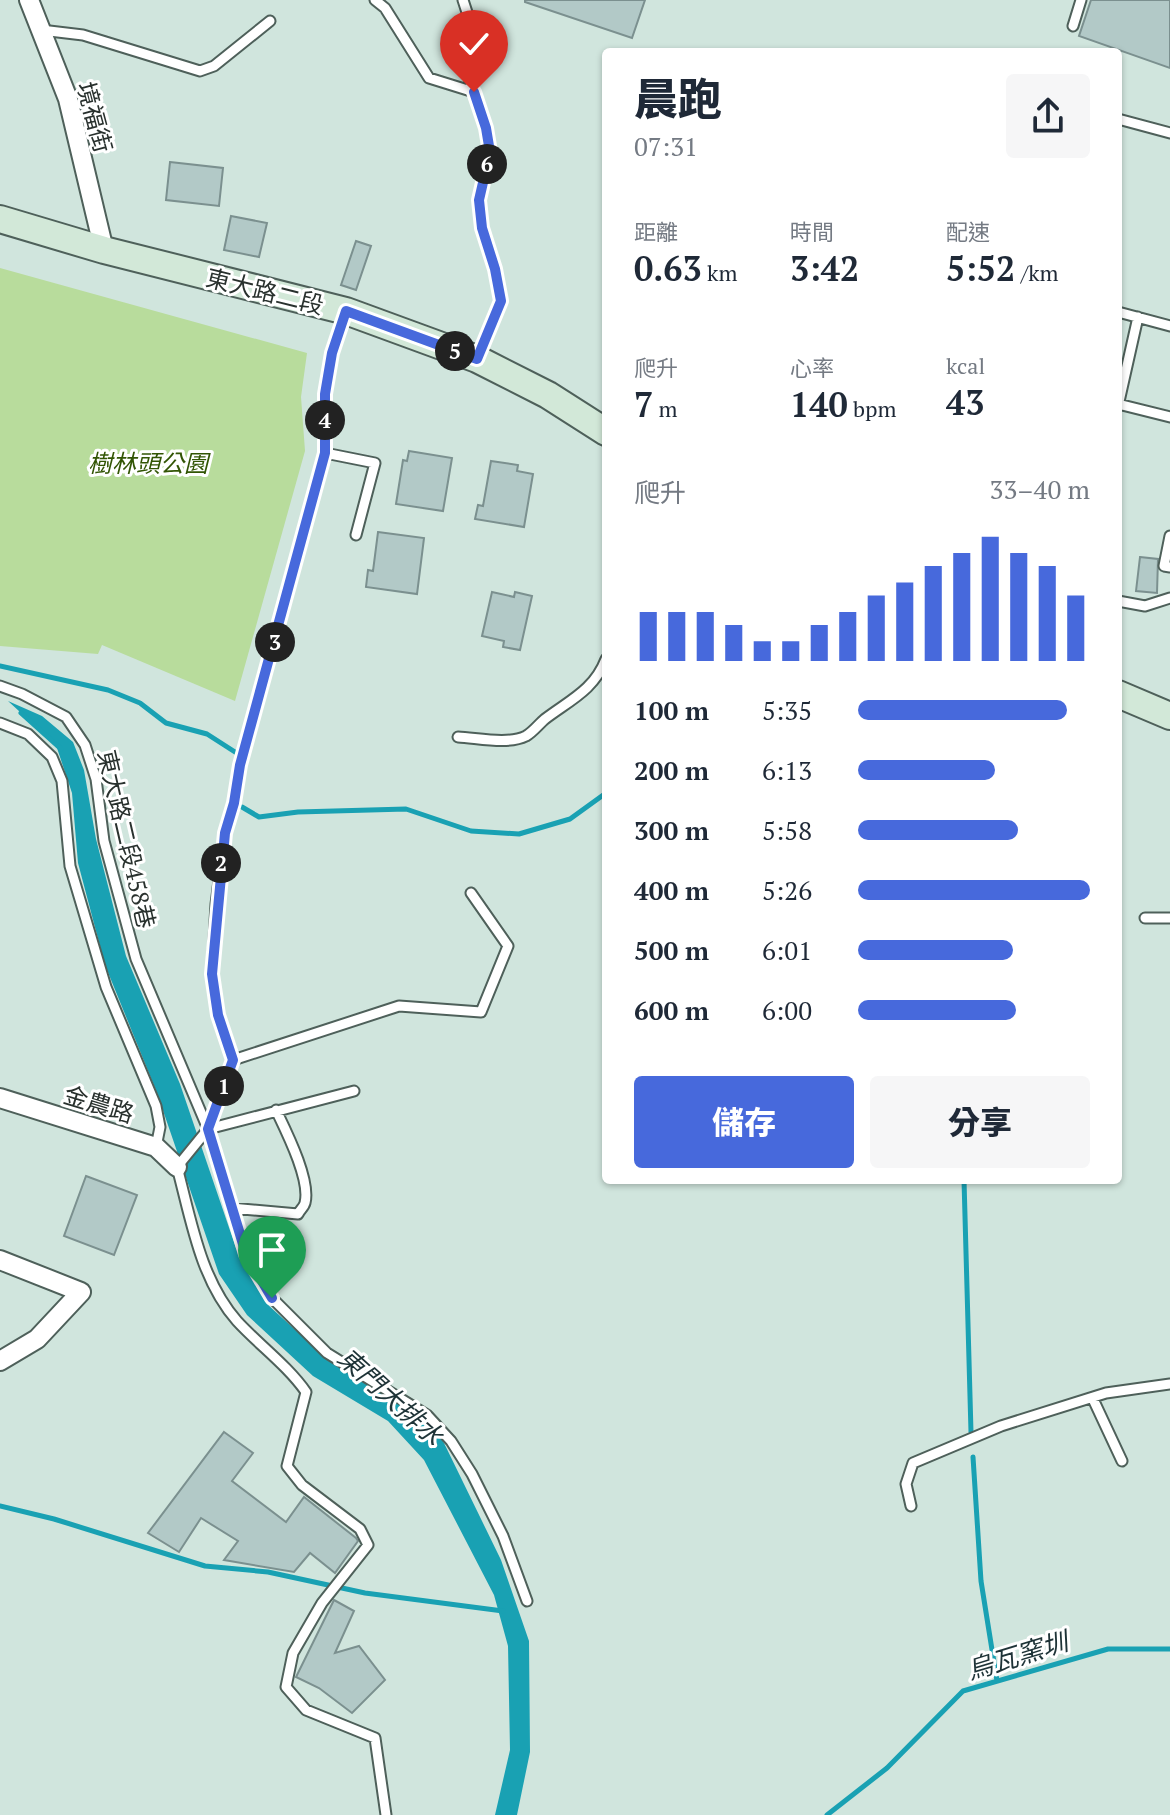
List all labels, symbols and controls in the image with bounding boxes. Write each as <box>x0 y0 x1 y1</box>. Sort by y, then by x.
pin <box>440 10 508 92</box>
icon: check <box>452 22 496 66</box>
text: 晨跑 <box>634 69 722 128</box>
button: share <box>1006 74 1090 158</box>
street label: 境福街 <box>70 78 120 156</box>
text: 07:31 <box>634 129 698 163</box>
pin: 6 <box>467 144 507 184</box>
text: 6 <box>481 149 493 178</box>
text: 距離 <box>634 217 678 246</box>
text: 時間 <box>790 217 834 246</box>
text: 配速 <box>946 217 990 246</box>
text: 0.63 <box>634 246 702 291</box>
text: 3:42 <box>790 246 859 291</box>
text: 5:52 <box>946 246 1015 291</box>
text: km <box>702 258 737 287</box>
text: /km <box>1015 258 1059 287</box>
street label: 東大路二段 <box>203 261 327 321</box>
pin: 5 <box>435 331 475 371</box>
text: 5 <box>449 336 461 365</box>
text: kcal <box>946 351 985 380</box>
text: 爬升 <box>634 353 678 382</box>
text: 心率 <box>790 353 834 382</box>
text: 43 <box>946 380 984 425</box>
text: 7 <box>634 382 653 427</box>
text: 140 <box>790 382 848 427</box>
text: m <box>653 394 678 423</box>
text: bpm <box>848 394 896 423</box>
pin: 4 <box>305 400 345 440</box>
text: 4 <box>319 405 331 434</box>
park label: 樹林頭公園 <box>88 447 211 479</box>
text: 33–40 m <box>990 472 1090 506</box>
text: 爬升 <box>634 475 686 509</box>
pin: 3 <box>255 622 295 662</box>
text: 3 <box>269 627 281 656</box>
text: 100 m <box>634 693 709 727</box>
text: 5:35 <box>762 693 812 727</box>
street label: 東大路二段458巷 <box>91 747 163 931</box>
text: 200 m <box>634 753 709 787</box>
text: 6:13 <box>762 753 812 787</box>
text: 300 m <box>634 813 709 847</box>
text: 5:58 <box>762 813 812 847</box>
pin: 2 <box>201 843 241 883</box>
text: 2 <box>215 848 227 877</box>
text: 400 m <box>634 873 709 907</box>
text: 5:26 <box>762 873 812 907</box>
text: 500 m <box>634 933 709 967</box>
text: 6:01 <box>762 933 812 967</box>
text: 600 m <box>634 993 709 1027</box>
text: 6:00 <box>762 993 812 1027</box>
pin: 1 <box>204 1066 244 1106</box>
text: 1 <box>218 1071 230 1100</box>
button: 儲存 <box>634 1076 854 1168</box>
button: 分享 <box>870 1076 1090 1168</box>
street label: 金農路 <box>60 1078 138 1130</box>
pin <box>238 1216 306 1298</box>
icon: arrive <box>250 1228 294 1272</box>
water label: 東門大排水 <box>331 1340 451 1453</box>
water label: 烏瓦窯圳 <box>962 1622 1076 1686</box>

